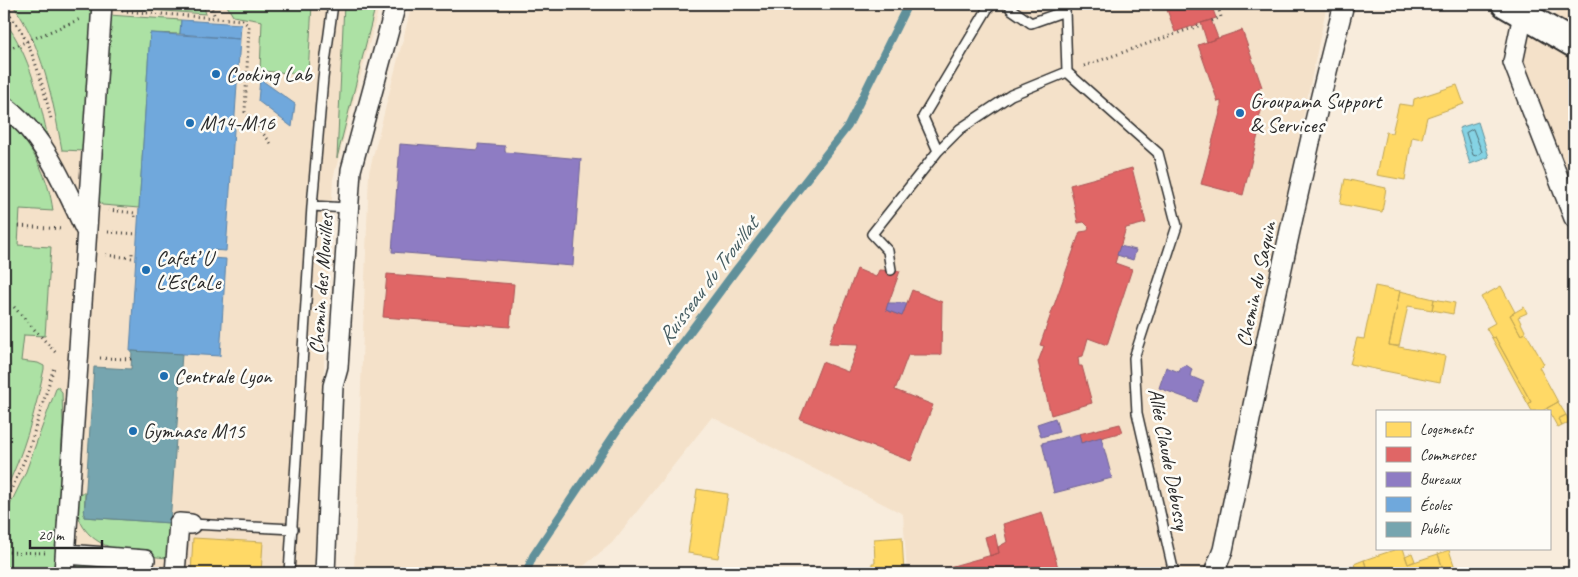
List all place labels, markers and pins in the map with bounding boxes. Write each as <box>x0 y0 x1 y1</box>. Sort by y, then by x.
place label: Cooking Lab <box>226 61 313 87</box>
marker: Cooking Lab <box>210 68 222 80</box>
place label: Groupama Support & Services <box>1250 88 1383 138</box>
marker: Groupama Support & Services <box>1234 107 1246 119</box>
place label: M14-M16 <box>200 110 275 136</box>
marker: M14-M16 <box>184 117 196 129</box>
place label: Cafet’ U L'EsCaLe <box>156 245 222 295</box>
marker: Cafet’ U L'EsCaLe <box>140 264 152 276</box>
place label: Centrale Lyon <box>174 363 273 389</box>
marker: Centrale Lyon <box>158 370 170 382</box>
place label: Gymnase M15 <box>143 418 247 444</box>
marker: Gymnase M15 <box>127 425 139 437</box>

